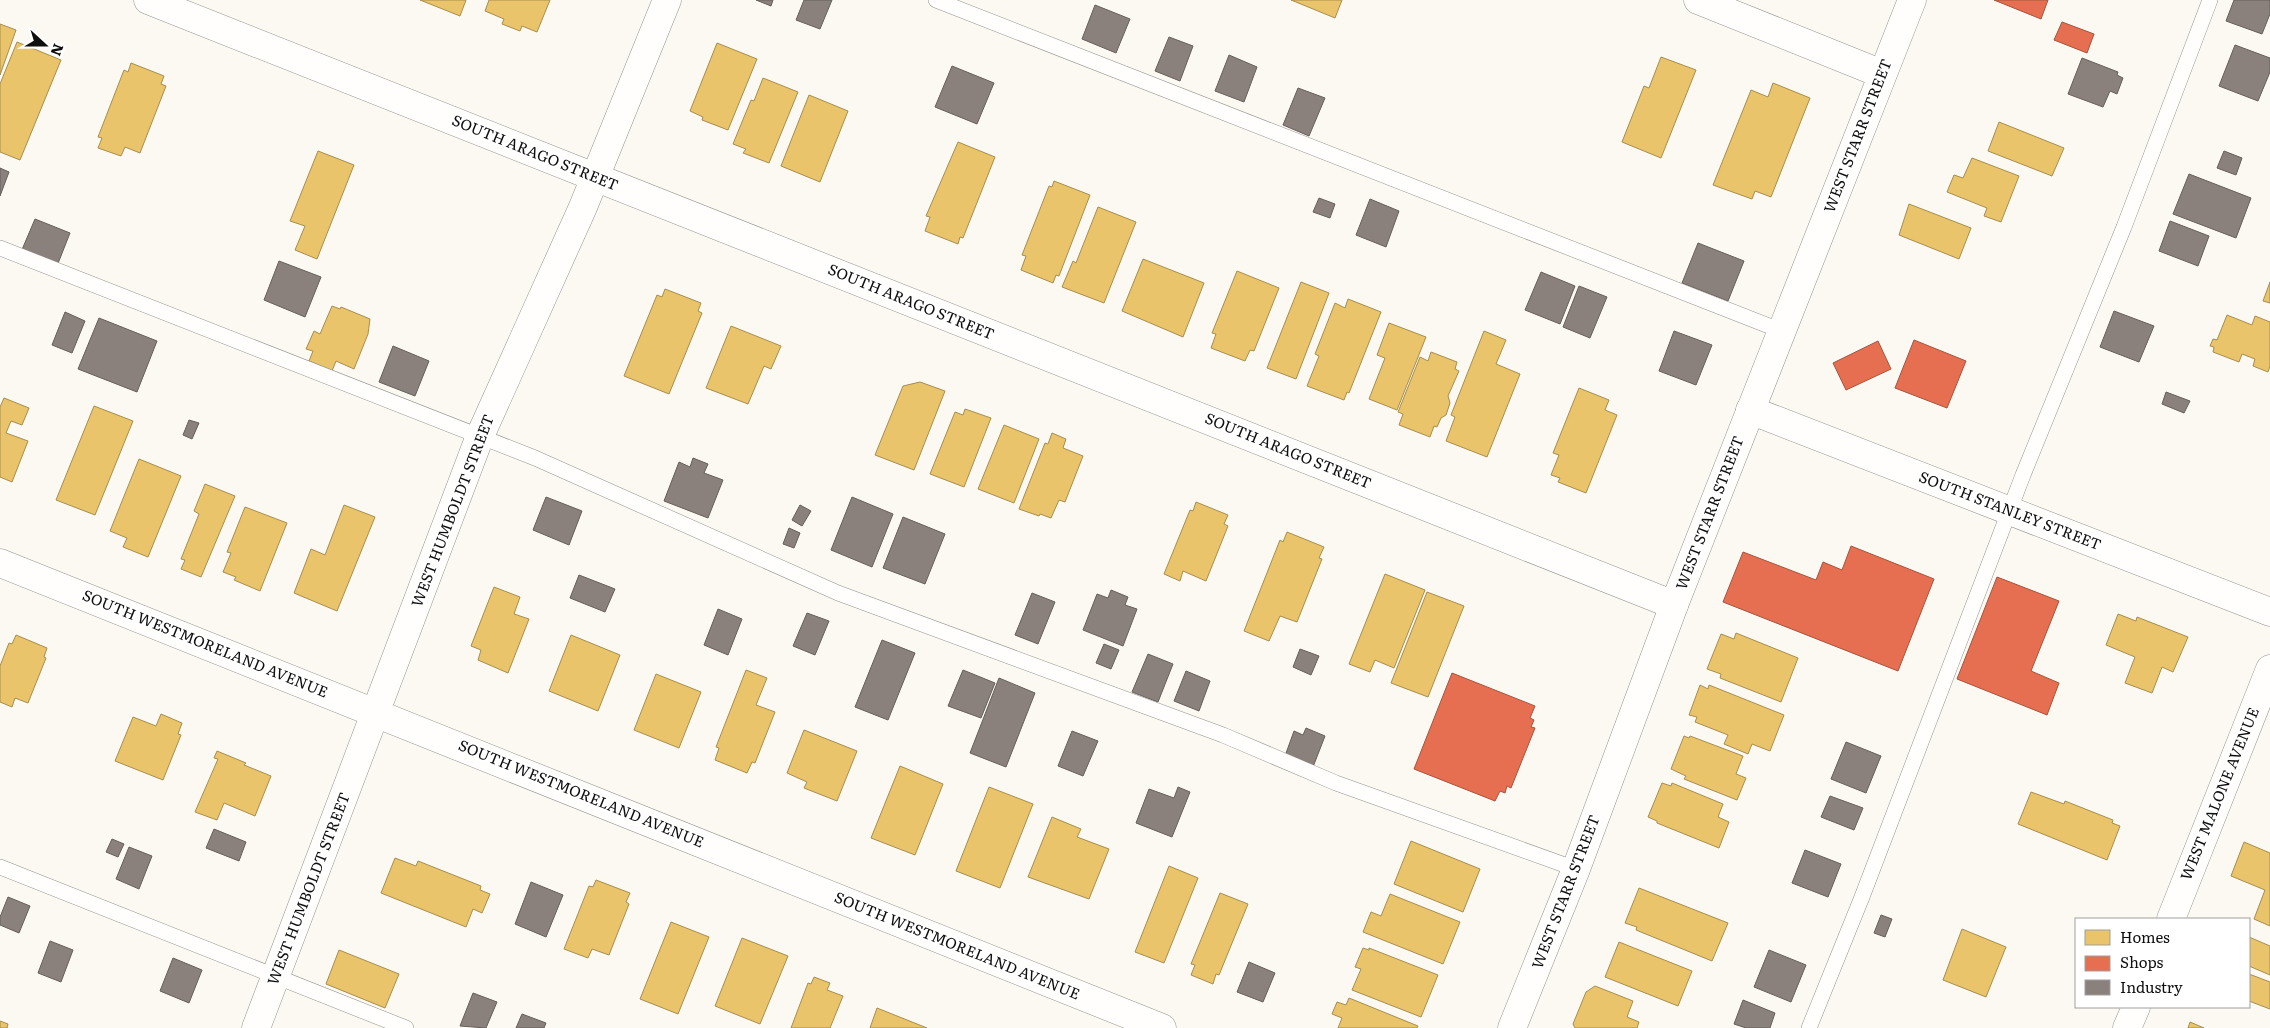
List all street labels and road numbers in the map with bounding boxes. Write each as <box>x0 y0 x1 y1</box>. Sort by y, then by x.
street label: WEST STARR STREET <box>1817 55 1897 216</box>
street label: SOUTH ARAGO STREET <box>449 108 622 196</box>
street label: SOUTH ARAGO STREET <box>825 257 998 345</box>
street label: SOUTH ARAGO STREET <box>1202 406 1375 494</box>
street label: WEST HUMBOLDT STREET <box>404 411 499 610</box>
street label: WEST STARR STREET <box>1669 432 1749 593</box>
street label: SOUTH STANLEY STREET <box>1916 464 2105 555</box>
street label: SOUTH WESTMORELAND AVENUE <box>79 583 332 703</box>
street label: WEST MALONE AVENUE <box>2173 703 2264 883</box>
street label: SOUTH WESTMORELAND AVENUE <box>455 733 708 853</box>
street label: WEST HUMBOLDT STREET <box>260 789 355 988</box>
street label: WEST STARR STREET <box>1525 811 1605 972</box>
street label: SOUTH WESTMORELAND AVENUE <box>831 885 1084 1005</box>

